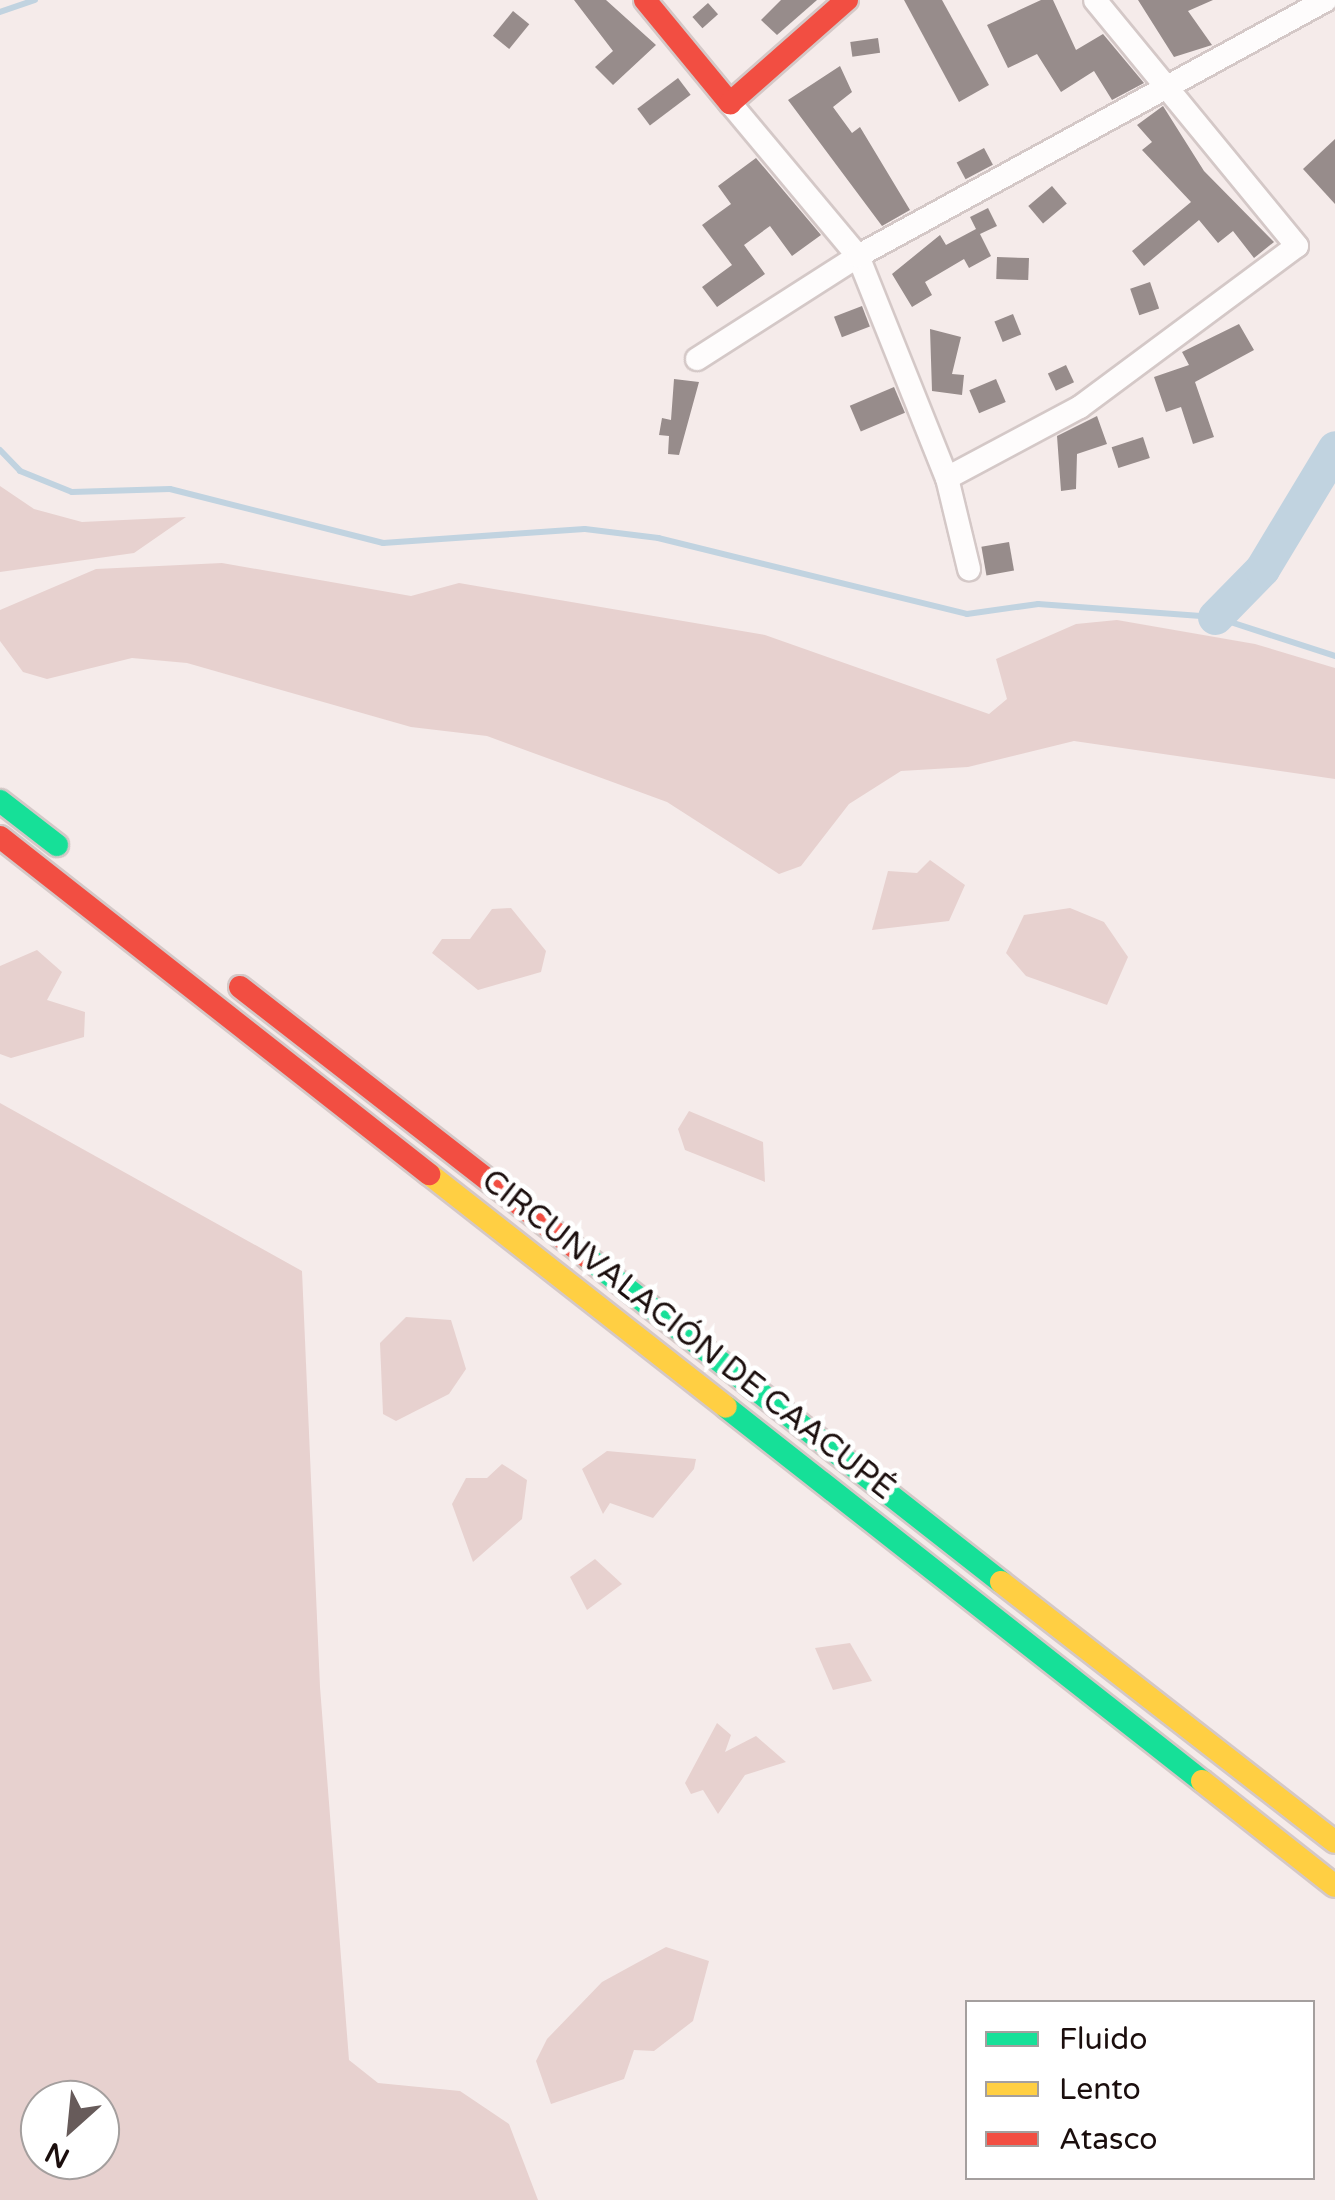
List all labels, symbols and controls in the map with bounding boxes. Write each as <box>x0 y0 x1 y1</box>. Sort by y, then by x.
street label: CIRCUNVALACIÓN DE CAACUPÉ <box>474 1162 902 1508</box>
legend <box>965 2000 1315 2180</box>
text: Fluido <box>1059 2021 1147 2058</box>
text: Lento <box>1059 2071 1141 2108</box>
north arrow <box>20 2080 120 2180</box>
text: Atasco <box>1059 2121 1158 2158</box>
text: N <box>40 2135 75 2175</box>

